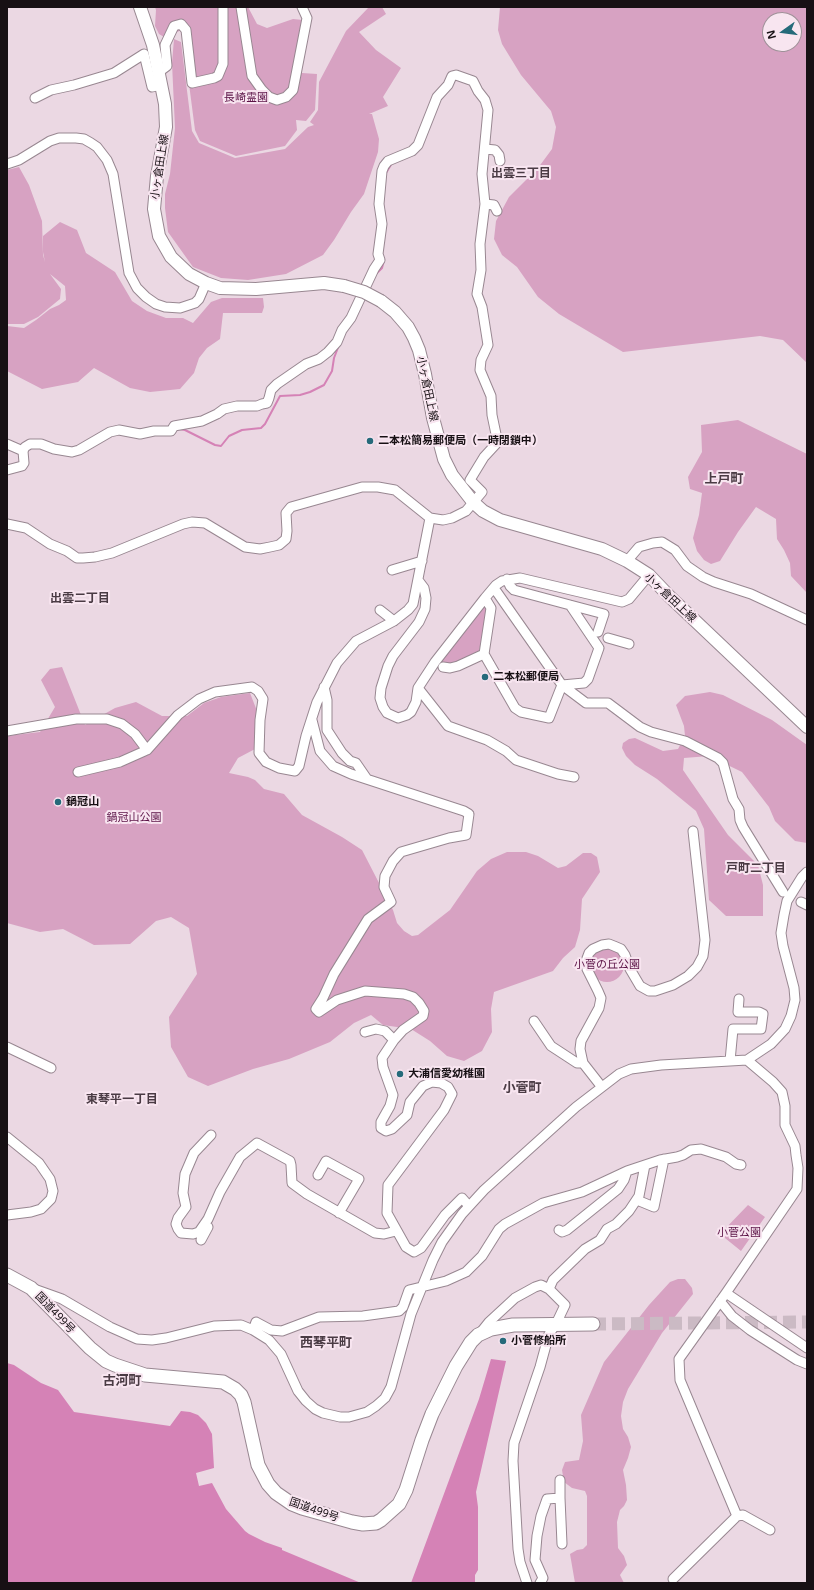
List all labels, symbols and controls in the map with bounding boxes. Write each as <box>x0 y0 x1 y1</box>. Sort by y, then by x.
north arrow <box>762 12 802 52</box>
text: N <box>762 29 779 41</box>
park label: 長崎霊園 <box>224 91 268 105</box>
street label: 小ヶ倉田上線 <box>148 133 172 201</box>
district label: 出雲三丁目 <box>491 167 551 181</box>
street label: 小ヶ倉田上線 <box>414 355 440 423</box>
place label: 二本松簡易郵便局（一時閉鎖中） <box>378 434 543 448</box>
marker: 二本松簡易郵便局（一時閉鎖中） <box>365 436 375 446</box>
district label: 上戸町 <box>705 471 743 487</box>
street label: 小ヶ倉田上線 <box>641 571 699 625</box>
district label: 出雲二丁目 <box>50 592 110 606</box>
place label: 二本松郵便局 <box>493 670 559 684</box>
marker: 二本松郵便局 <box>480 672 490 682</box>
place label: 鍋冠山 <box>66 795 99 809</box>
marker: 鍋冠山 <box>53 797 63 807</box>
park label: 鍋冠山公園 <box>107 811 161 825</box>
district label: 戸町二丁目 <box>726 862 786 876</box>
park label: 小菅の丘公園 <box>574 958 640 972</box>
place label: 大浦信愛幼稚園 <box>408 1067 485 1081</box>
marker: 大浦信愛幼稚園 <box>395 1069 405 1079</box>
district label: 小菅町 <box>503 1080 541 1096</box>
district label: 東琴平一丁目 <box>86 1093 158 1107</box>
park label: 小菅公園 <box>717 1226 761 1240</box>
street label: 国道499号 <box>32 1290 78 1336</box>
place label: 小菅修船所 <box>511 1334 566 1348</box>
district label: 西琴平町 <box>300 1335 352 1351</box>
marker: 小菅修船所 <box>498 1336 508 1346</box>
district label: 古河町 <box>103 1373 141 1389</box>
street label: 国道499号 <box>287 1495 341 1525</box>

